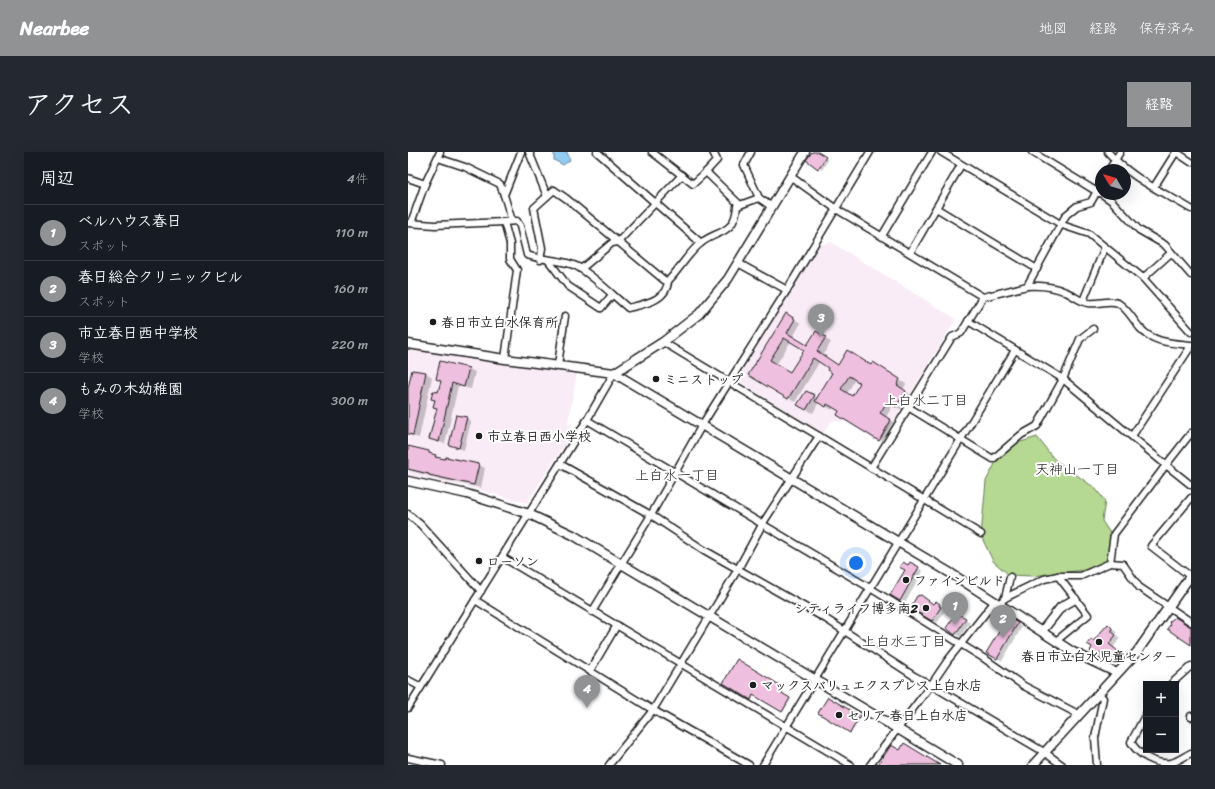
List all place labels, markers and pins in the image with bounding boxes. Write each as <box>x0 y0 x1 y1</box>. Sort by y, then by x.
pin: 3 <box>808 304 834 337</box>
place label: 春日市立白水保育所 <box>441 311 558 334</box>
marker: 春日市立白水保育所 <box>428 317 438 327</box>
place label: ミニストップ <box>664 368 743 391</box>
marker: ミニストップ <box>651 374 661 384</box>
place label: 市立春日西小学校 <box>487 425 591 448</box>
marker: 市立春日西小学校 <box>474 431 484 441</box>
place label: ローソン <box>487 550 539 573</box>
marker: ローソン <box>474 556 484 566</box>
place label: ファインビルド <box>914 569 1005 592</box>
marker: ファインビルド <box>901 575 911 585</box>
pin: 1 <box>942 592 968 625</box>
place label: シティライフ博多南2 <box>795 597 918 620</box>
marker: シティライフ博多南2 <box>921 603 931 613</box>
pin: 2 <box>990 605 1016 638</box>
marker: 春日市立白水児童センター <box>1094 637 1104 647</box>
place label: 春日市立白水児童センター <box>1021 645 1177 668</box>
place label: マックスバリュエクスプレス上白水店 <box>761 674 982 697</box>
pin: 4 <box>574 675 600 708</box>
marker: マックスバリュエクスプレス上白水店 <box>748 680 758 690</box>
place label: セリア 春日上白水店 <box>847 704 967 727</box>
marker: セリア 春日上白水店 <box>834 710 844 720</box>

